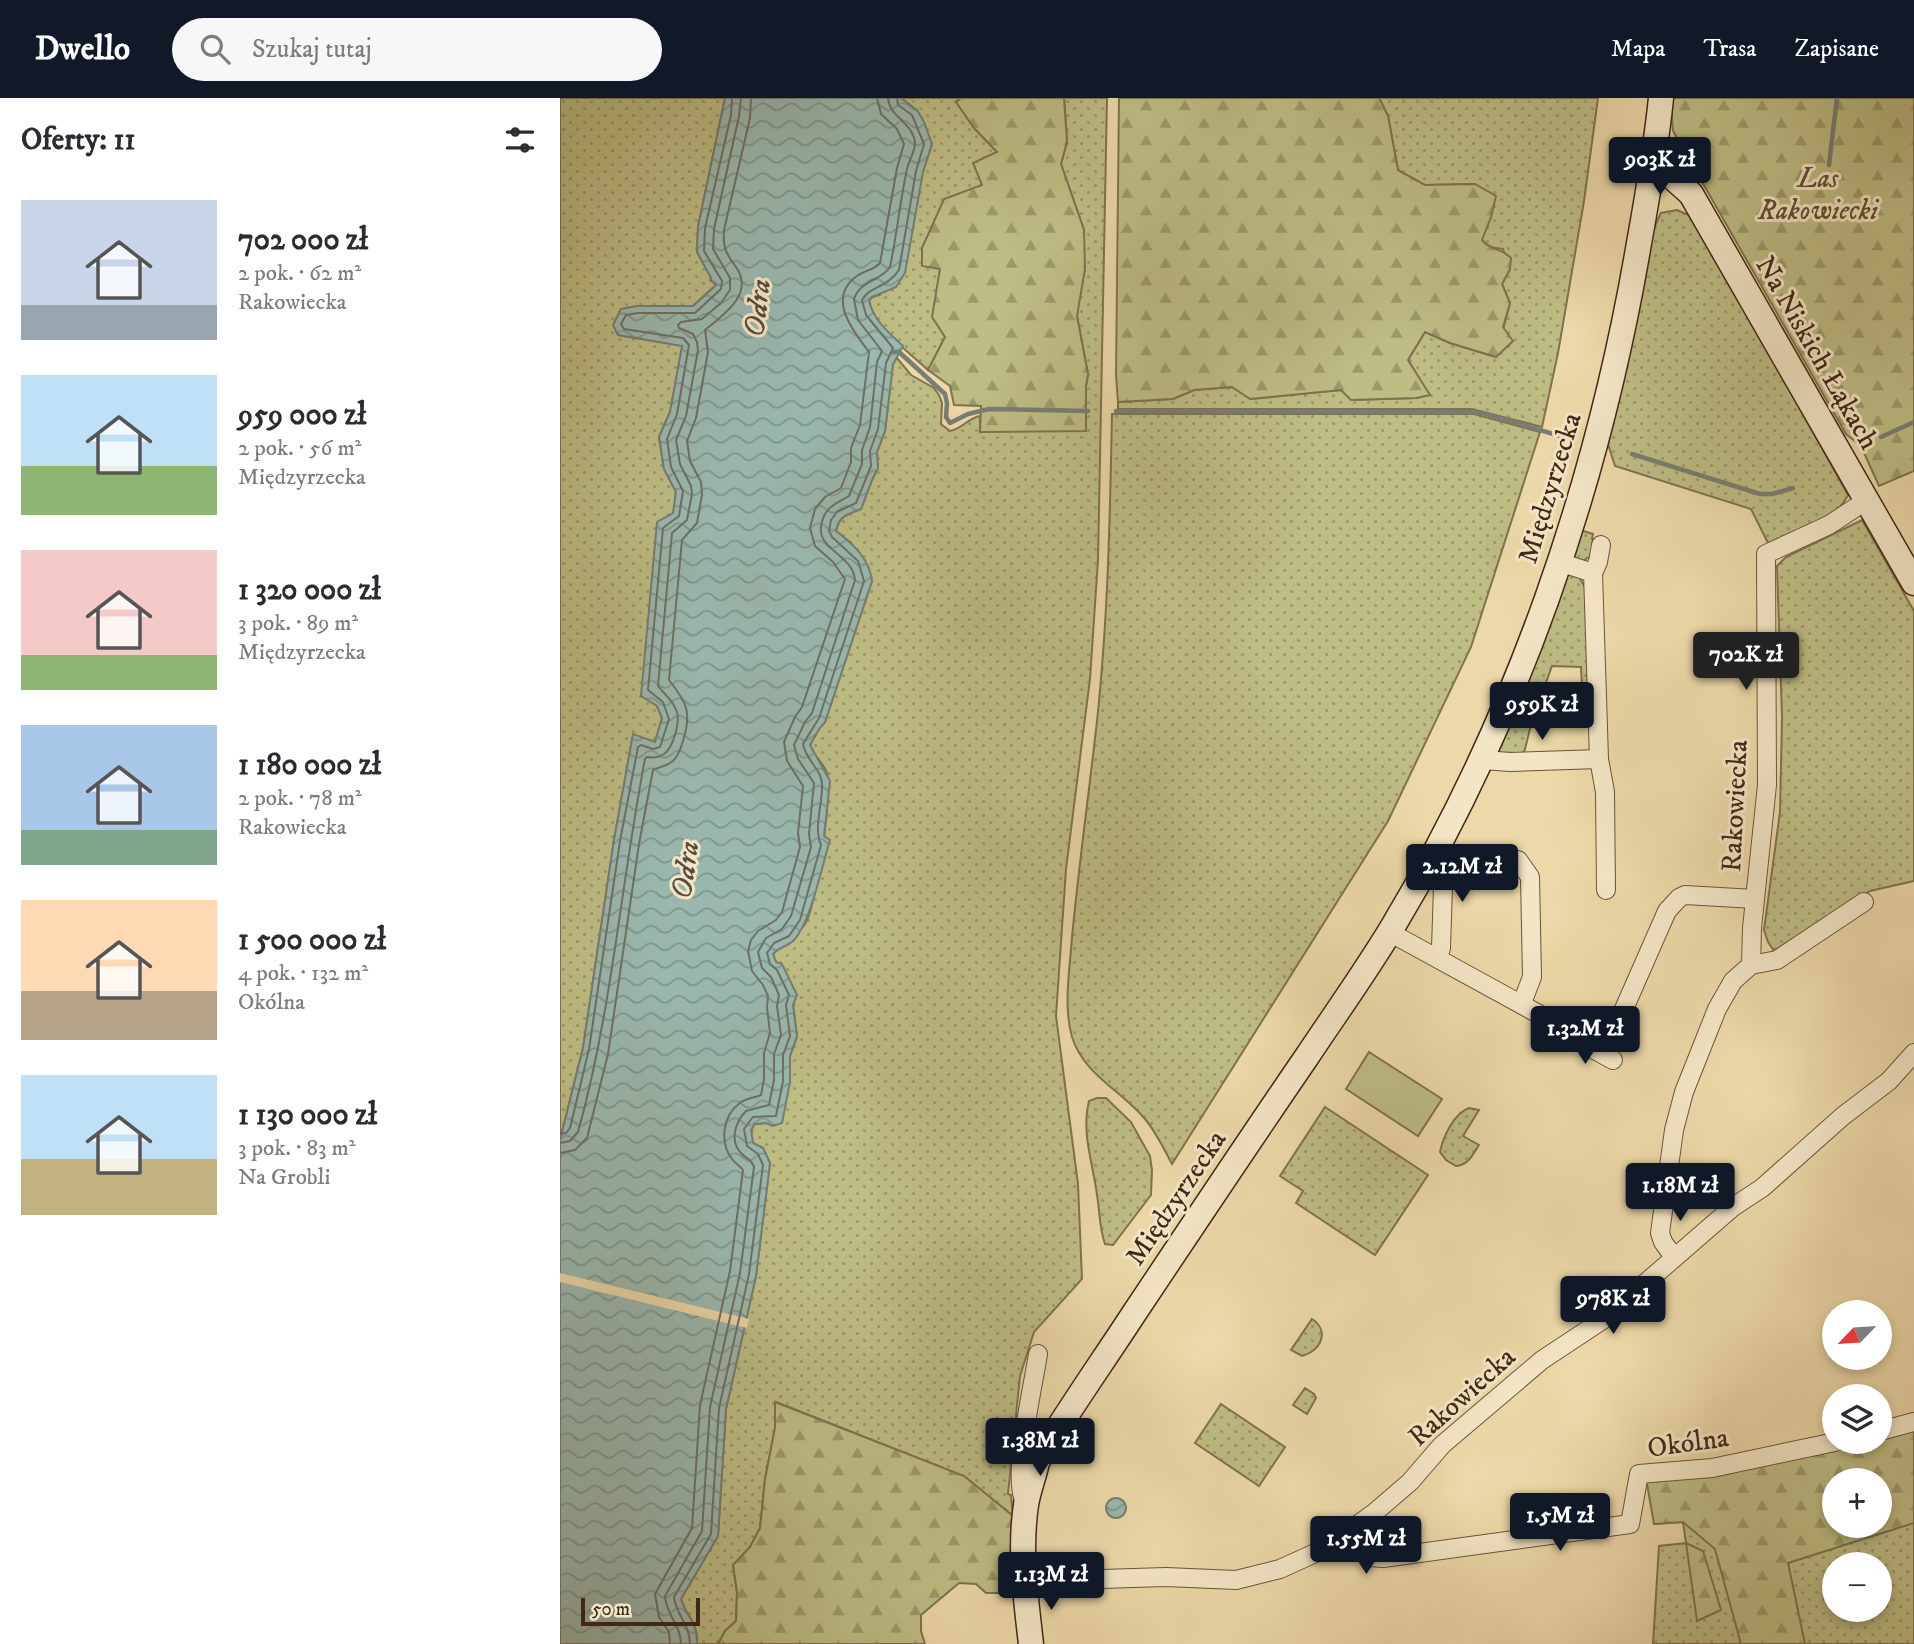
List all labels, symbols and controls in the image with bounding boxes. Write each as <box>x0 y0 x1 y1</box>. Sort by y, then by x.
search box <box>172 18 662 81</box>
text: Dwello <box>35 29 130 70</box>
icon: search <box>196 30 234 68</box>
text: Szukaj tutaj <box>252 33 372 66</box>
text: Mapa <box>1611 34 1665 64</box>
text: Trasa <box>1703 34 1757 64</box>
text: Zapisane <box>1795 34 1879 64</box>
icon: filters <box>501 121 539 159</box>
text: Oferty: 11 <box>21 122 135 159</box>
pin: 903K zł <box>1595 138 1725 197</box>
text: 903K zł <box>1625 145 1695 174</box>
park label: Las Rakowiecki <box>1757 161 1880 228</box>
text: 702 000 zł <box>238 222 368 259</box>
icon: home <box>77 228 161 312</box>
street label: Na Niskich Łąkach <box>1747 250 1887 456</box>
text: 2 pok. · 62 m² <box>238 259 361 288</box>
water label: Odra <box>736 277 780 339</box>
text: Rakowiecka <box>238 288 347 317</box>
text: 959 000 zł <box>238 397 366 434</box>
icon: home <box>77 403 161 487</box>
street label: Międzyrzecka <box>1511 408 1590 568</box>
text: 2 pok. · 56 m² <box>238 434 362 463</box>
text: Międzyrzecka <box>238 463 366 492</box>
text: 1 320 000 zł <box>238 572 381 609</box>
icon: home <box>77 578 161 662</box>
text: 3 pok. · 89 m² <box>238 609 358 638</box>
pin: 702K zł <box>1681 632 1811 692</box>
text: Międzyrzecka <box>238 638 366 667</box>
text: 702K zł <box>1709 640 1783 669</box>
pin: 959K zł <box>1477 682 1607 742</box>
text: 959K zł <box>1506 690 1578 719</box>
street label: Rakowiecka <box>1714 739 1756 873</box>
text: 1 180 000 zł <box>238 747 381 784</box>
icon: home <box>77 753 161 837</box>
text: 2 pok. · 78 m² <box>238 784 362 813</box>
text: Rakowiecka <box>238 813 347 842</box>
water label: Odra <box>664 839 708 901</box>
pin: 2.12M zł <box>1390 844 1534 904</box>
text: 2.12M zł <box>1422 852 1502 881</box>
text: 1 500 000 zł <box>238 922 386 959</box>
icon: home <box>77 928 161 1012</box>
text: 4 pok. · 132 m² <box>238 959 368 988</box>
text: Okólna <box>238 988 305 1017</box>
pin: 1.32M zł <box>1513 1006 1657 1066</box>
text: 1.32M zł <box>1547 1014 1623 1043</box>
text: 1 130 000 zł <box>238 1097 377 1134</box>
icon: home <box>77 1103 161 1187</box>
street label: Międzyrzecka <box>1118 1124 1234 1272</box>
text: 3 pok. · 83 m² <box>238 1134 355 1163</box>
text: Na Grobli <box>238 1163 330 1192</box>
pin: 1.18M zł <box>1608 1164 1752 1223</box>
text: 1.18M zł <box>1642 1171 1718 1200</box>
pin: 978K zł <box>1548 1276 1678 1336</box>
text: 978K zł <box>1576 1284 1650 1313</box>
north arrow <box>1822 1300 1892 1370</box>
map controls <box>1822 1300 1892 1622</box>
street label: Rakowiecka <box>1401 1340 1523 1454</box>
button: layers <box>1822 1384 1892 1454</box>
pin: 1.38M zł <box>968 1418 1112 1478</box>
street label: Okólna <box>1645 1420 1731 1466</box>
text: 1.38M zł <box>1002 1426 1078 1455</box>
button: + <box>1822 1468 1892 1538</box>
pin: 1.5M zł <box>1495 1494 1625 1553</box>
text: 1.5M zł <box>1526 1501 1594 1530</box>
pin: 1.55M zł <box>1294 1516 1438 1576</box>
text: 1.55M zł <box>1326 1524 1406 1553</box>
pin: 1.13M zł <box>979 1552 1123 1612</box>
button: − <box>1822 1552 1892 1622</box>
text: 1.13M zł <box>1014 1560 1088 1589</box>
scale bar <box>581 1595 700 1627</box>
text: 50 m <box>592 1598 630 1621</box>

